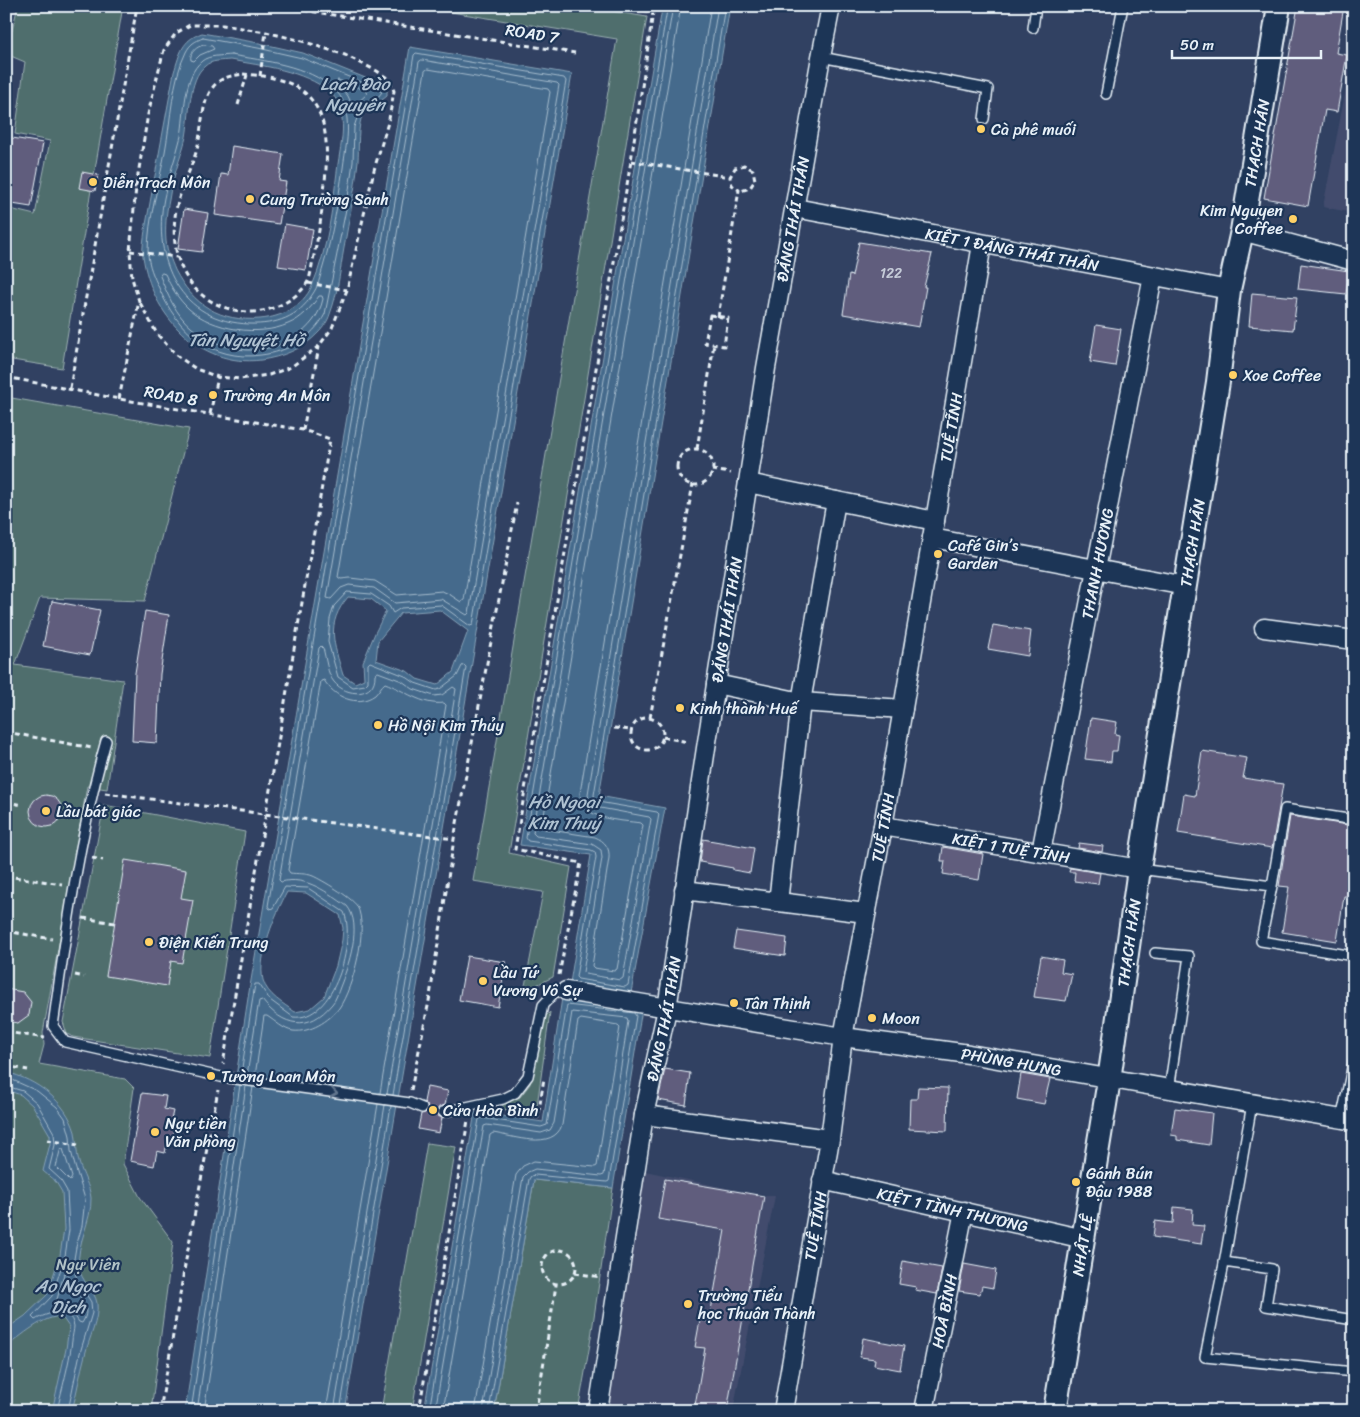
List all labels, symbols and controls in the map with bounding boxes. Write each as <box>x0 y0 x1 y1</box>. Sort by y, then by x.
street label: ROAD 7 <box>503 15 561 52</box>
scale bar <box>1172 28 1321 60</box>
text: 50 m <box>1180 32 1215 58</box>
water label: Lạch Đào Nguyên <box>320 68 392 121</box>
street label: THẠCH HÃN <box>1235 97 1278 190</box>
place label: Cà phê muối <box>991 115 1076 144</box>
marker: Cà phê muối <box>975 123 987 135</box>
street label: ĐẶNG THÁI THÂN <box>768 154 818 284</box>
place label: Diễn Trạch Môn <box>103 168 211 197</box>
marker: Diễn Trạch Môn <box>87 176 99 188</box>
place label: Cung Trường Sanh <box>260 185 389 214</box>
marker: Cung Trường Sanh <box>244 193 256 205</box>
place label: Kim Nguyen Coffee <box>1200 196 1283 243</box>
marker: Kim Nguyen Coffee <box>1287 213 1299 225</box>
street label: KIỆT 1 ĐẶNG THÁI THÂN <box>923 219 1101 280</box>
house number: 122 <box>880 261 902 286</box>
water label: Tân Nguyệt Hồ <box>188 324 307 356</box>
place label: Xoe Coffee <box>1242 361 1321 390</box>
marker: Xoe Coffee <box>1227 369 1239 381</box>
street label: ROAD 8 <box>142 377 200 415</box>
place label: Trường An Môn <box>223 381 331 410</box>
marker: Trường An Môn <box>207 389 219 401</box>
street label: TUỆ TĨNH <box>931 390 972 465</box>
street label: THẠCH HÃN <box>1171 497 1214 589</box>
street label: THANH HƯƠNG <box>1073 505 1123 622</box>
place label: Café Gin’s Garden <box>948 531 1019 578</box>
marker: Café Gin’s Garden <box>932 548 944 560</box>
street label: ĐẶNG THÁI THÂN <box>703 555 751 685</box>
place label: Kinh thành Huế <box>690 694 800 723</box>
marker: Kinh thành Huế <box>674 702 686 714</box>
place label: Hồ Nội Kim Thủy <box>388 711 504 740</box>
marker: Hồ Nội Kim Thủy <box>372 719 384 731</box>
water label: Hồ Ngoại Kim Thuỷ <box>528 786 604 839</box>
street label: TUỆ TĨNH <box>862 791 903 865</box>
place label: Lầu bát giác <box>56 797 141 826</box>
marker: Lầu bát giác <box>40 805 52 817</box>
street label: KIỆT 1 TUỆ TĨNH <box>950 824 1072 872</box>
street label: THẠCH HÃN <box>1108 897 1150 989</box>
place label: Điện Kiến Trung <box>159 928 269 957</box>
marker: Điện Kiến Trung <box>143 936 155 948</box>
street label: ĐẶNG THÁI THÂN <box>638 954 690 1084</box>
place label: Lầu Tứ Vương Vô Sự <box>493 958 583 1005</box>
marker: Lầu Tứ Vương Vô Sự <box>477 975 489 987</box>
place label: Tân Thịnh <box>744 989 811 1018</box>
marker: Tân Thịnh <box>728 997 740 1009</box>
place label: Moon <box>882 1004 920 1033</box>
marker: Moon <box>866 1012 878 1024</box>
street label: PHÙNG HƯNG <box>959 1039 1064 1085</box>
place label: Tường Loan Môn <box>221 1062 336 1091</box>
marker: Tường Loan Môn <box>205 1070 217 1082</box>
one-way arrow <box>331 1087 339 1098</box>
place label: Cửa Hòa Bình <box>443 1096 539 1125</box>
marker: Cửa Hòa Bình <box>427 1104 439 1116</box>
place label: Ngự tiền Văn phòng <box>165 1109 236 1156</box>
marker: Ngự tiền Văn phòng <box>149 1126 161 1138</box>
place label: Gánh Bún Đậu 1988 <box>1086 1159 1153 1206</box>
marker: Gánh Bún Đậu 1988 <box>1070 1176 1082 1188</box>
street label: KIỆT 1 TÌNH THƯƠNG <box>874 1179 1031 1241</box>
street label: TUỆ TĨNH <box>795 1189 836 1263</box>
street label: NHẬT LỆ <box>1063 1211 1102 1278</box>
park label: Ngự Viên <box>56 1250 120 1279</box>
water label: Ao Ngọc Dịch <box>34 1270 103 1323</box>
street label: HOÀ BÌNH <box>923 1271 966 1351</box>
place label: Trường Tiểu học Thuận Thành <box>697 1281 816 1328</box>
marker: Trường Tiểu học Thuận Thành <box>682 1298 694 1310</box>

